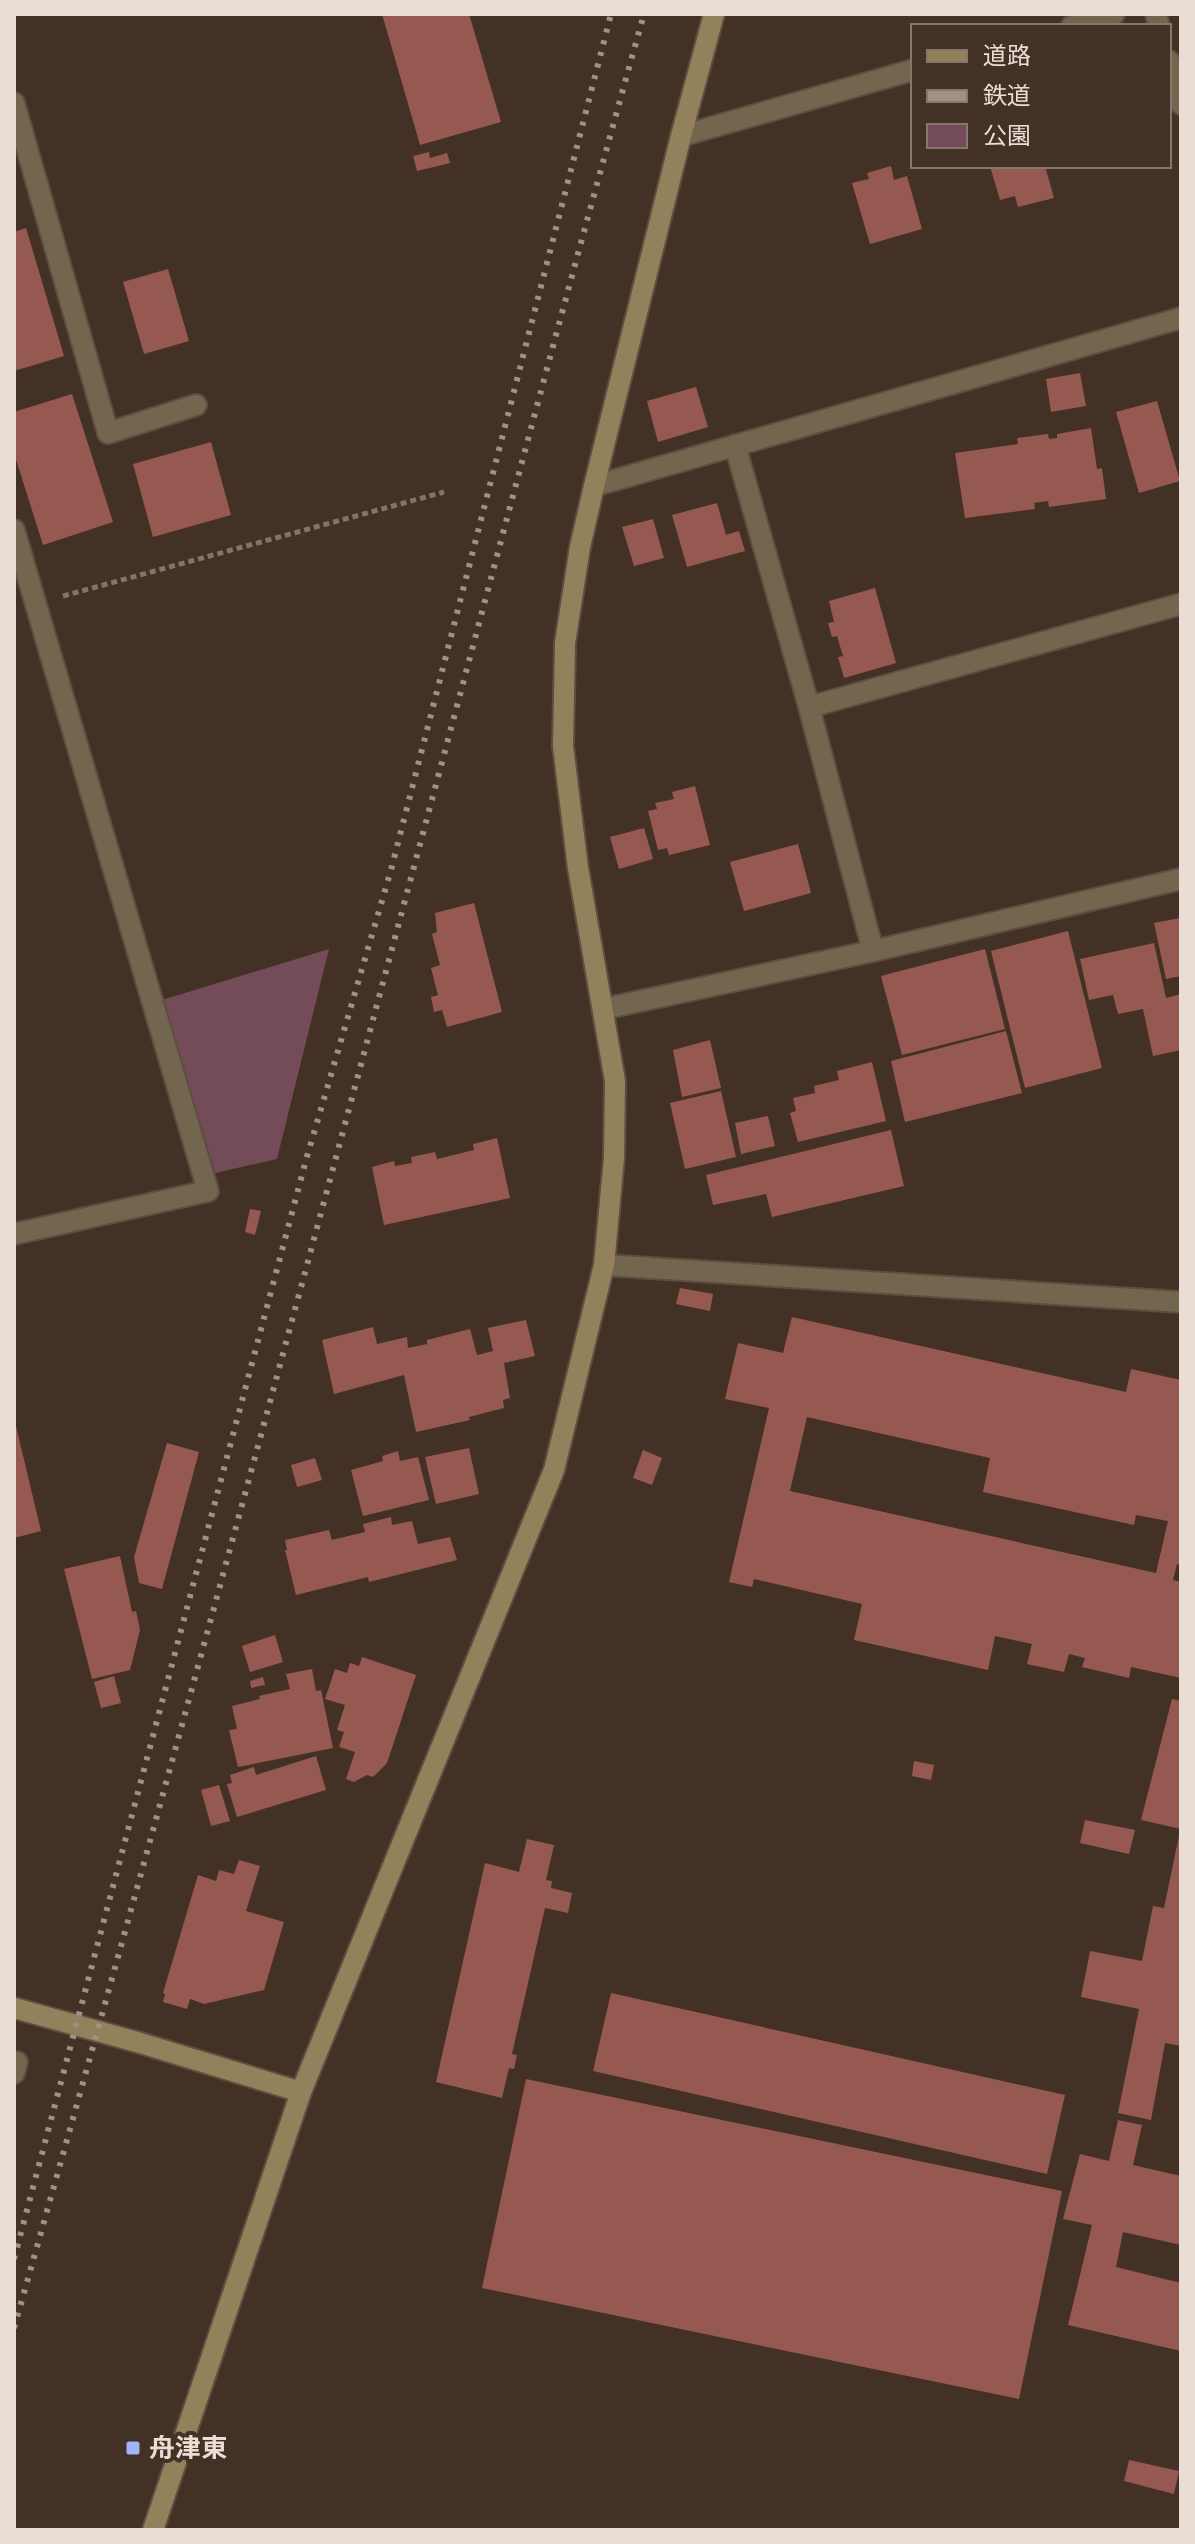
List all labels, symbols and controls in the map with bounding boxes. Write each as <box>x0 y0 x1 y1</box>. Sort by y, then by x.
legend <box>911 24 1171 168</box>
text: 道路 <box>983 38 1031 71</box>
text: 鉄道 <box>983 78 1031 111</box>
text: 公園 <box>983 118 1031 151</box>
place label: 舟津東 <box>149 2429 227 2465</box>
marker: 舟津東 <box>124 2439 142 2457</box>

